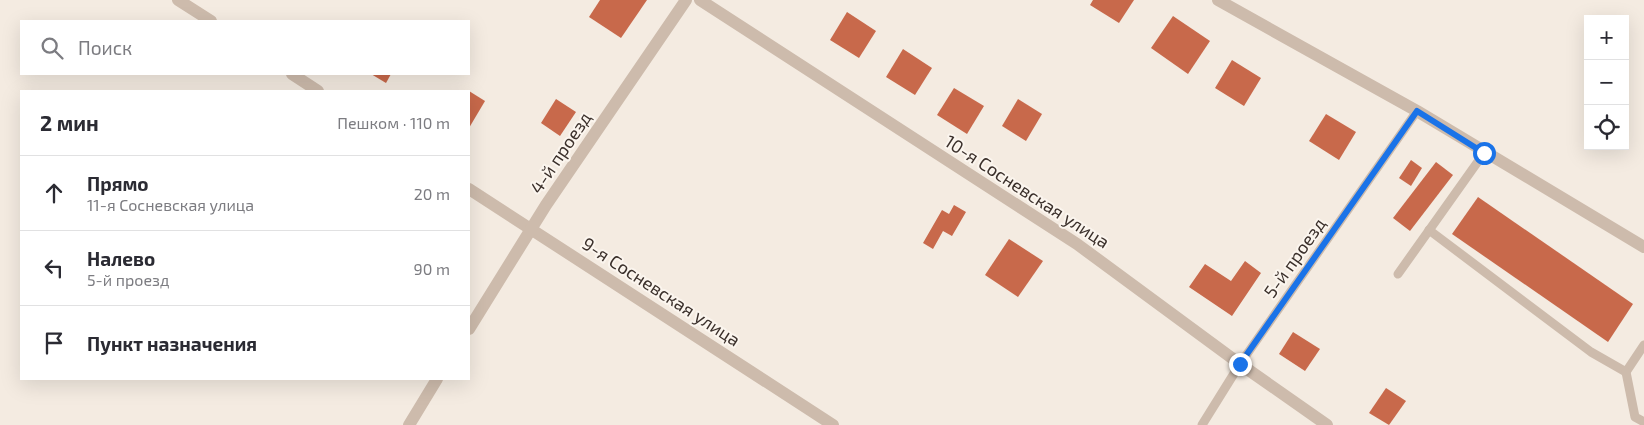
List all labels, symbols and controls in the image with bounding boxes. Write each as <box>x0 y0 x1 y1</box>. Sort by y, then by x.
map controls <box>1584 15 1629 150</box>
button: + <box>1584 15 1629 60</box>
search box <box>20 20 470 75</box>
icon: search <box>38 34 66 62</box>
text: Поиск <box>78 36 132 59</box>
button: − <box>1584 60 1629 105</box>
button: locate <box>1584 105 1629 150</box>
street label: 4-й проезд <box>525 107 596 198</box>
text: 2 мин <box>40 110 99 135</box>
text: Пешком · 110 m <box>337 113 450 132</box>
street label: 10-я Сосневская улица <box>941 130 1114 253</box>
route start <box>1473 142 1496 165</box>
text: Прямо <box>87 172 149 195</box>
icon: ahead <box>40 179 68 207</box>
text: 20 m <box>414 184 450 203</box>
text: 11-я Сосневская улица <box>87 195 254 214</box>
street label: 5-й проезд <box>1259 213 1330 302</box>
street label: 9-я Сосневская улица <box>578 232 745 351</box>
text: Налево <box>87 247 155 270</box>
icon: left <box>40 254 68 282</box>
text: 90 m <box>414 259 450 278</box>
text: 5-й проезд <box>87 270 169 289</box>
icon: arrive <box>40 329 68 357</box>
text: Пункт назначения <box>87 332 257 355</box>
route end <box>1229 353 1252 376</box>

